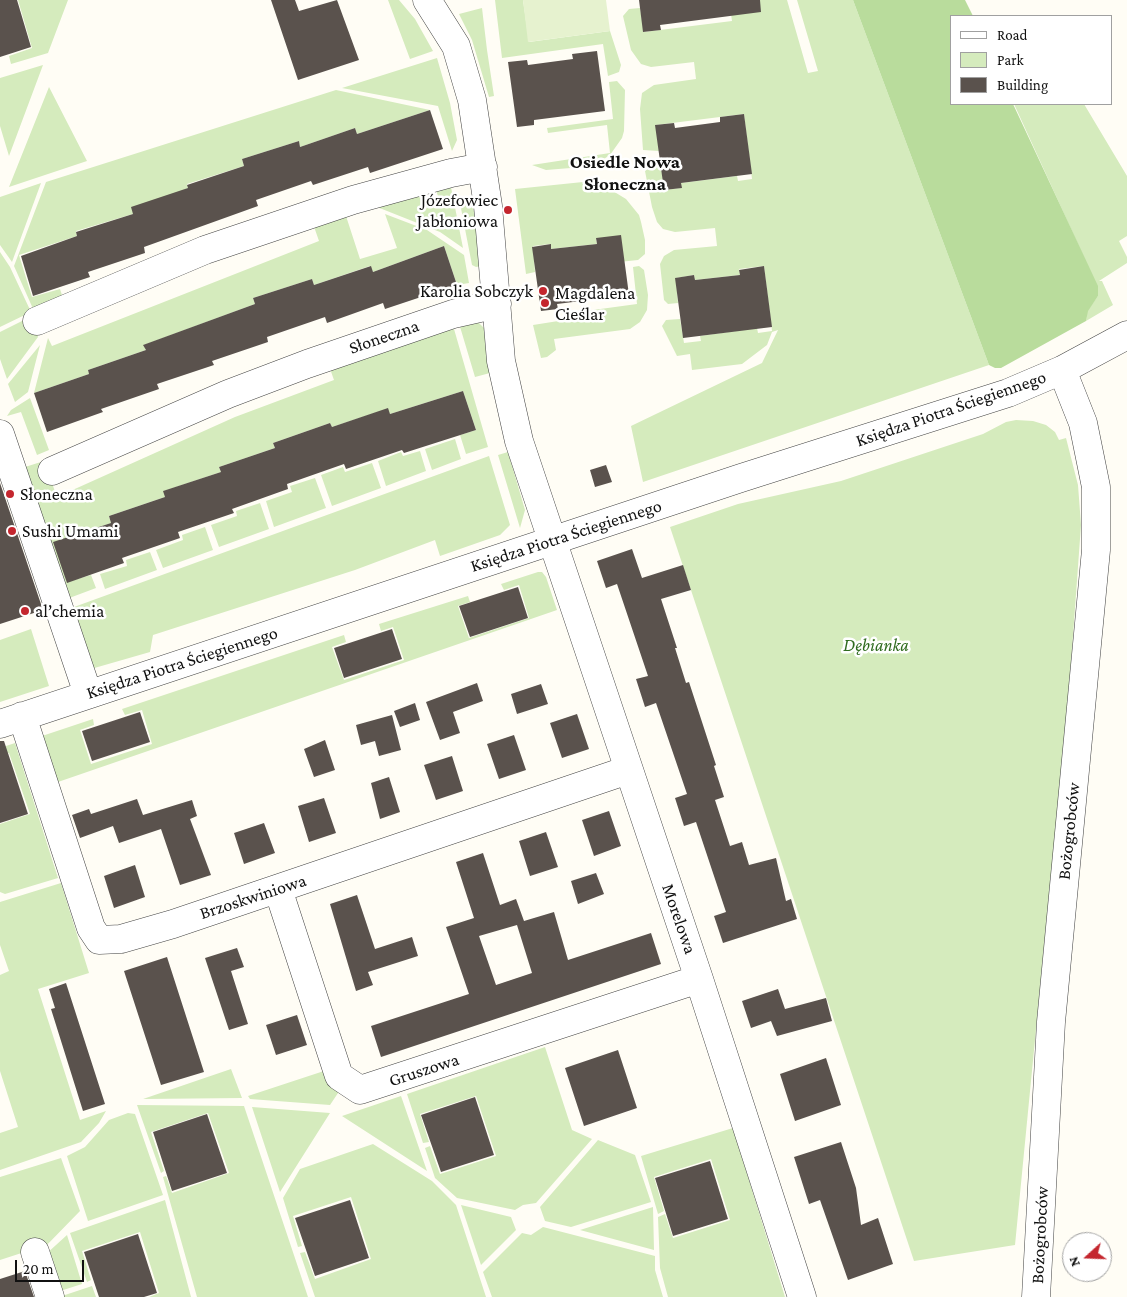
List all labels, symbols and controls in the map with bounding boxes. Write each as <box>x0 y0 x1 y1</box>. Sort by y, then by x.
legend <box>950 15 1112 105</box>
text: Road <box>997 27 1027 43</box>
text: Park <box>997 52 1024 68</box>
text: Building <box>997 77 1048 93</box>
district label: Osiedle Nowa Słoneczna <box>570 151 680 195</box>
place label: Józefowiec Jabłoniowa <box>417 189 498 232</box>
marker: Józefowiec Jabłoniowa <box>502 204 514 216</box>
place label: Karolia Sobczyk <box>420 280 533 302</box>
place label: Magdalena Cieślar <box>555 282 635 324</box>
marker: Karolia Sobczyk <box>537 285 549 297</box>
marker: Magdalena Cieślar <box>539 297 551 309</box>
street label: Słoneczna <box>346 315 422 359</box>
street label: Księdza Piotra Ściegiennego <box>853 366 1049 452</box>
place label: Słoneczna <box>20 483 93 505</box>
marker: Słoneczna <box>4 488 16 500</box>
street label: Księdza Piotra Ściegiennego <box>468 495 664 577</box>
place label: Sushi Umami <box>22 520 118 542</box>
marker: Sushi Umami <box>6 525 18 537</box>
place label: al’chemia <box>35 600 104 622</box>
marker: al’chemia <box>19 605 31 617</box>
street label: Księdza Piotra Ściegiennego <box>84 622 280 704</box>
park label: Dębianka <box>843 634 909 656</box>
street label: Bożogrobców <box>1053 781 1085 881</box>
street label: Brzoskwiniowa <box>197 870 309 924</box>
street label: Morelowa <box>657 881 701 957</box>
street label: Gruszowa <box>386 1049 462 1091</box>
street label: Bożogrobców <box>1027 1186 1053 1284</box>
north arrow <box>1062 1232 1112 1282</box>
scale bar <box>18 1250 86 1282</box>
text: N <box>1065 1255 1083 1269</box>
text: 20 m <box>23 1261 54 1277</box>

